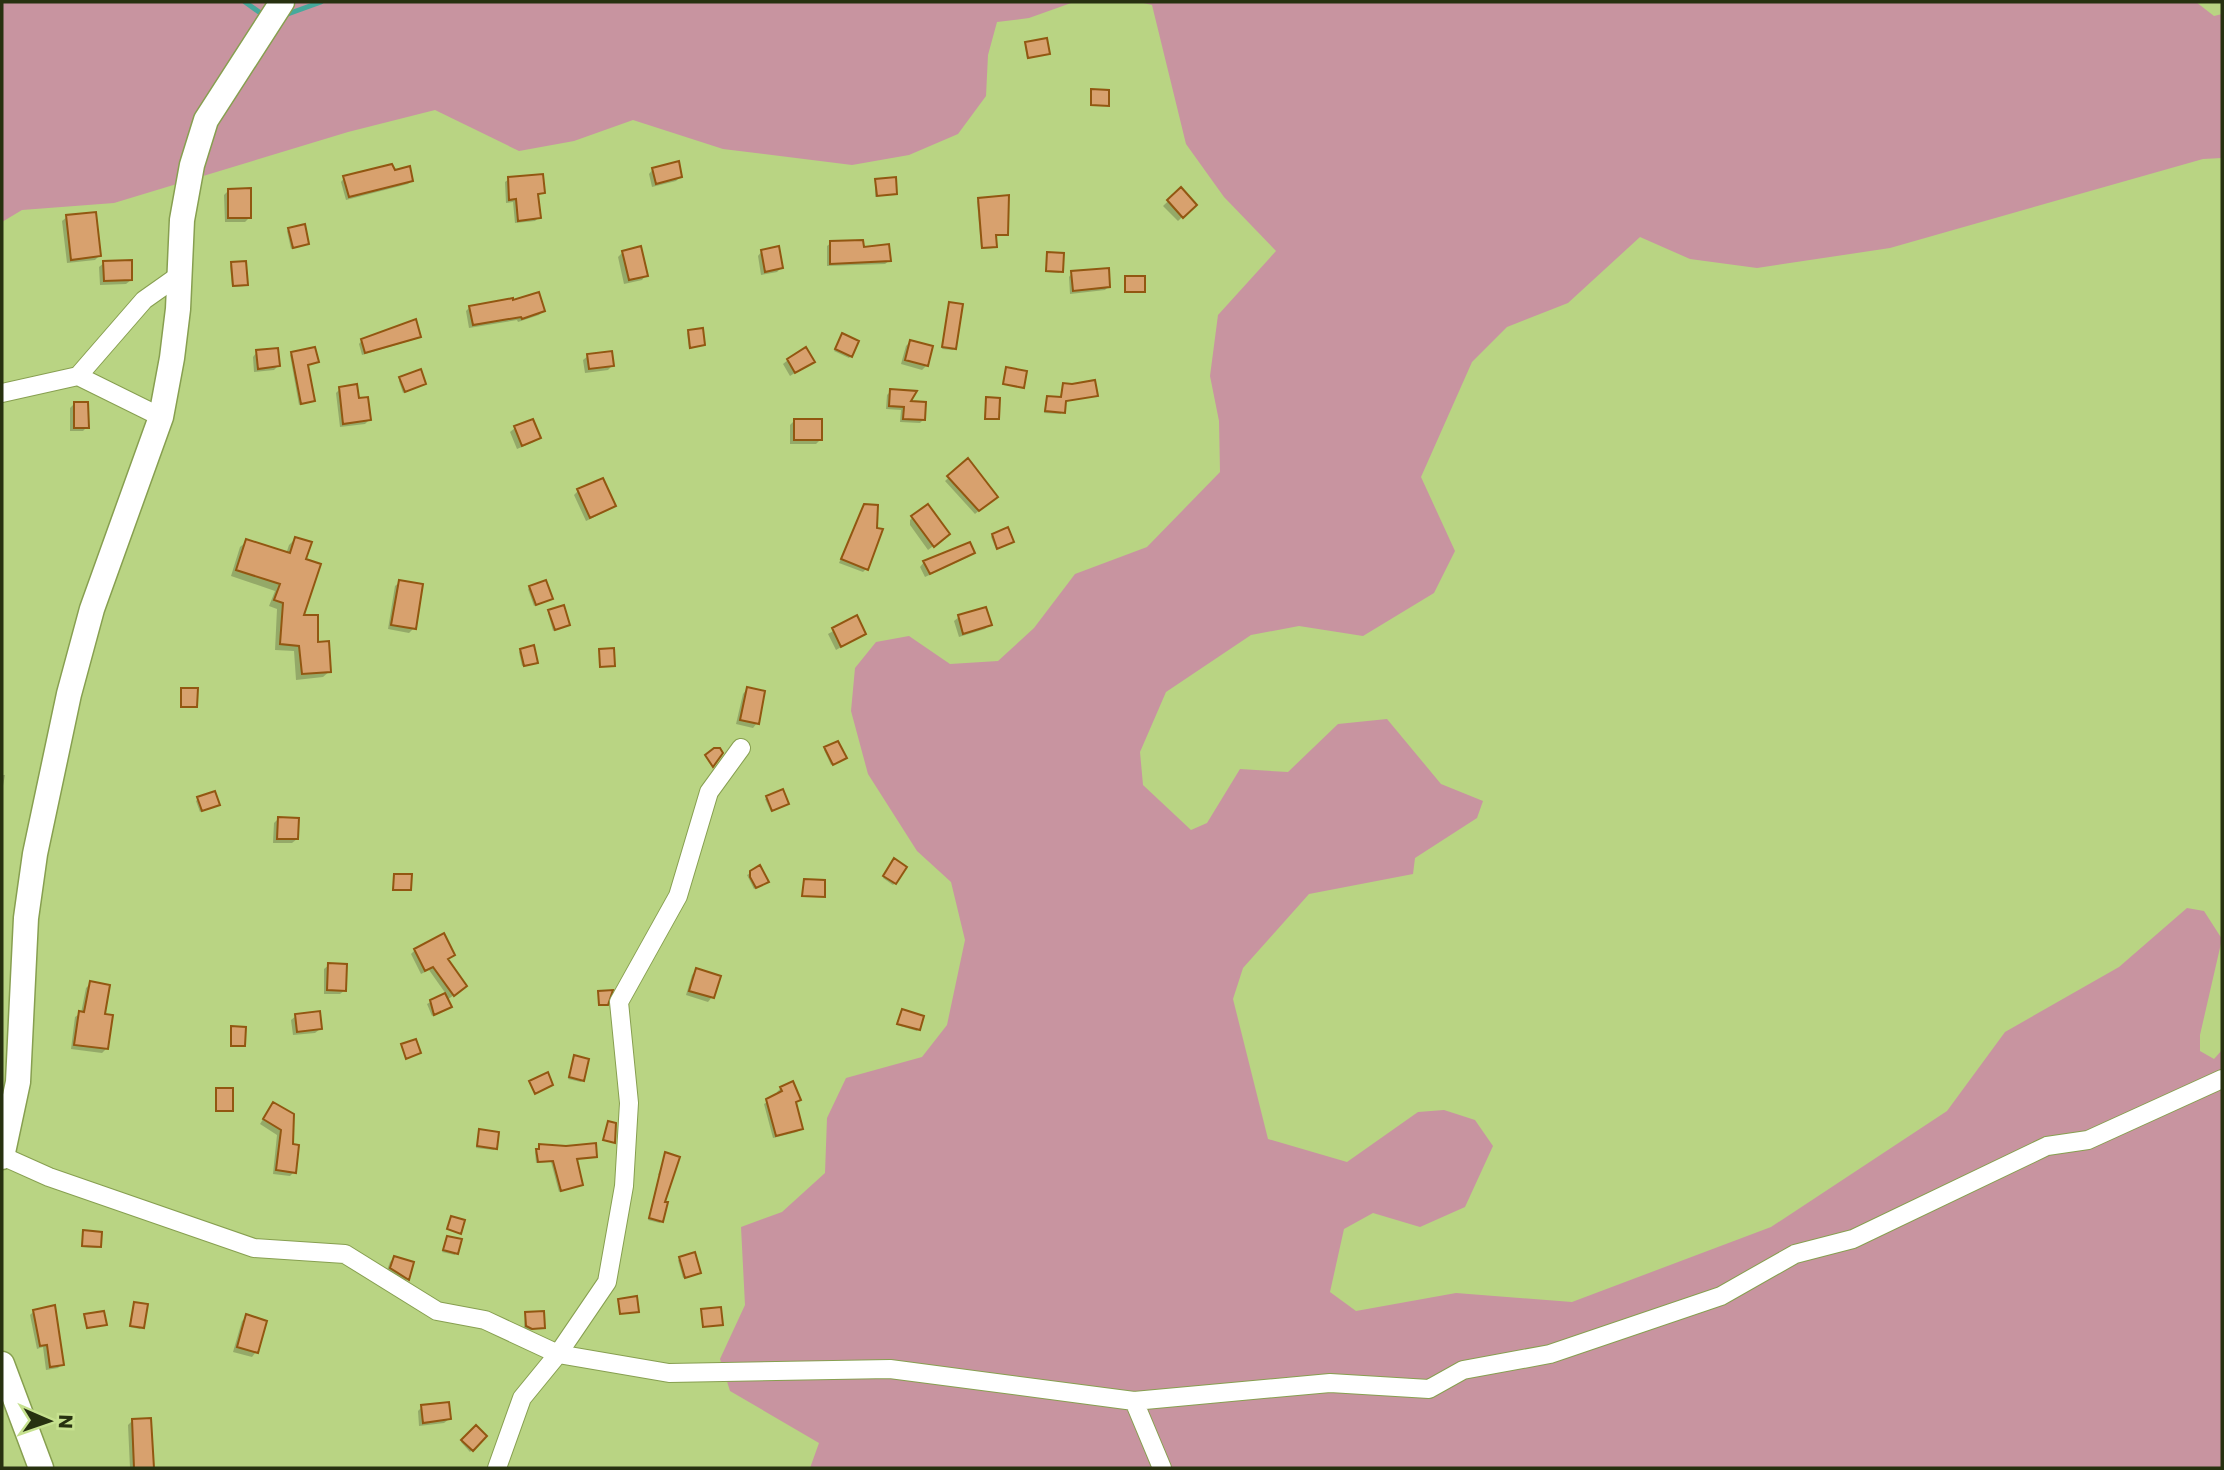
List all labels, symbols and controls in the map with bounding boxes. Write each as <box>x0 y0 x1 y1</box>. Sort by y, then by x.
north arrow <box>14 1386 84 1456</box>
text: N <box>52 1414 79 1429</box>

